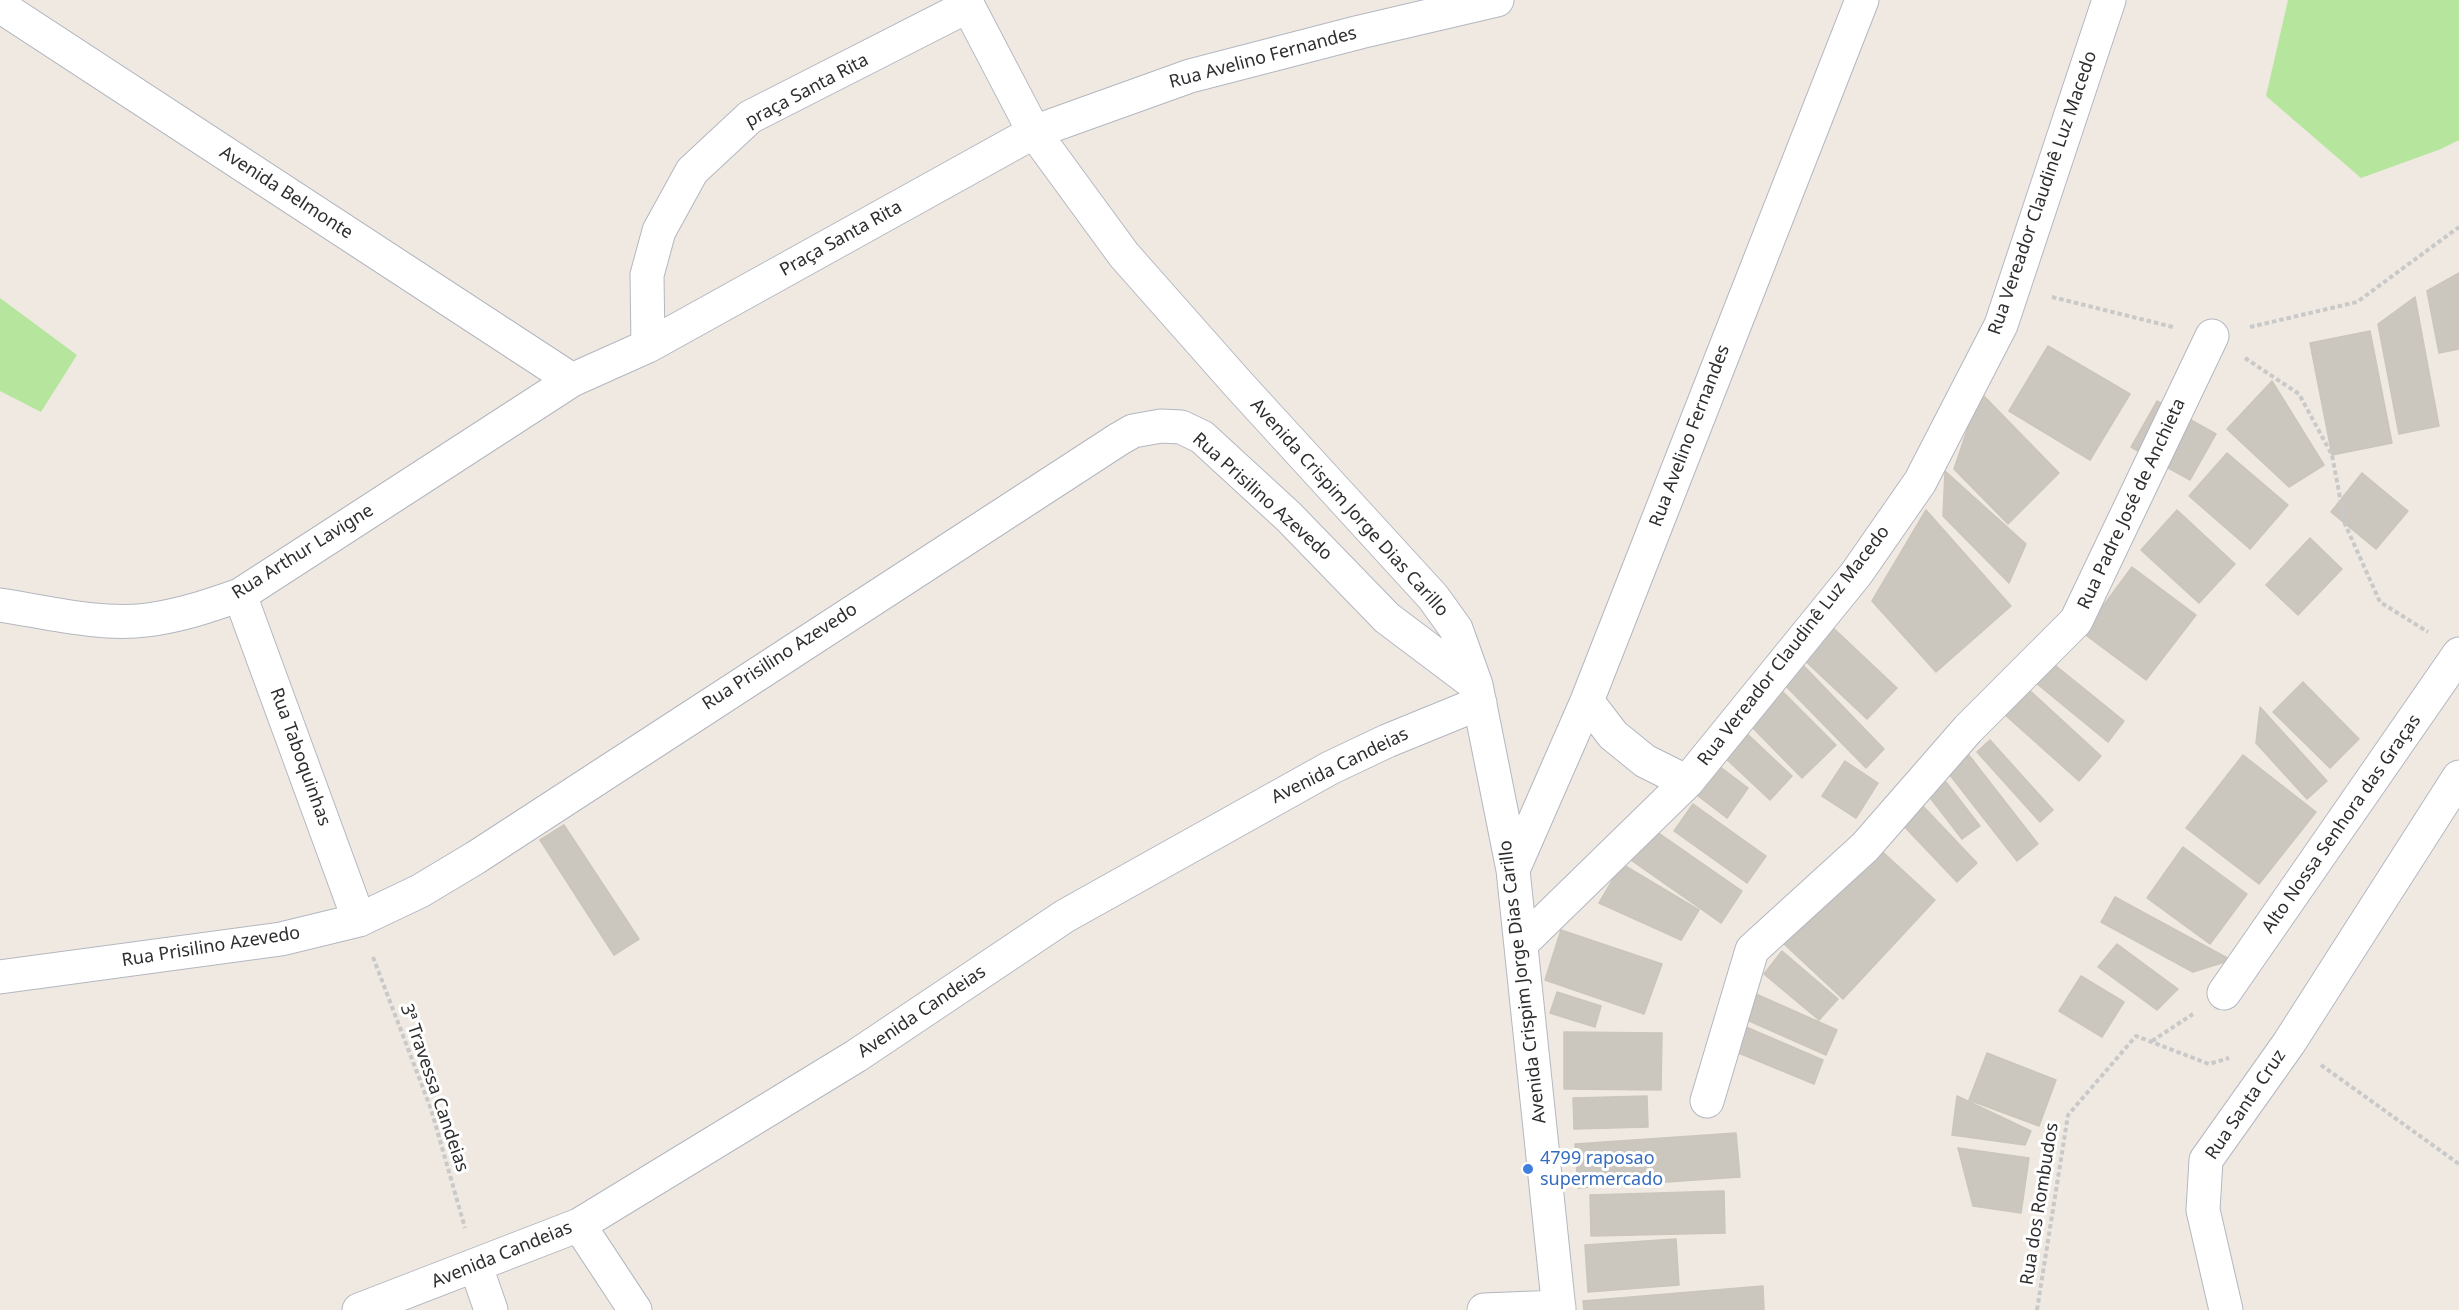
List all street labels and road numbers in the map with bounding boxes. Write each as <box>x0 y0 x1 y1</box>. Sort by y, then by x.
street label: Rua Avelino Fernandes <box>1167 23 1359 93</box>
street label: Rua Vereador Claudinê Luz Macedo <box>1984 48 2102 338</box>
street label: praça Santa Rita <box>742 49 872 133</box>
street label: Avenida Belmonte <box>215 142 357 244</box>
street label: Praça Santa Rita <box>776 197 906 281</box>
street label: Rua Avelino Fernandes <box>1645 342 1735 530</box>
street label: Avenida Crispim Jorge Dias Carillo <box>1245 395 1453 621</box>
street label: Rua Padre José de Anchieta <box>2074 395 2190 613</box>
street label: Rua Prisilino Azevedo <box>1188 429 1336 565</box>
street label: Rua Arthur Lavigne <box>228 500 378 604</box>
street label: Rua Vereador Claudinê Luz Macedo <box>1693 522 1895 770</box>
street label: Rua Prisilino Azevedo <box>699 599 861 715</box>
street label: Rua Taboquinhas <box>265 685 335 829</box>
street label: Alto Nossa Senhora das Graças <box>2258 711 2426 937</box>
street label: Avenida Candeias <box>1268 724 1412 808</box>
street label: Avenida Crispim Jorge Dias Carillo <box>1495 839 1551 1125</box>
street label: Rua Prisilino Azevedo <box>120 922 302 972</box>
street label: Avenida Candeias <box>854 961 990 1063</box>
street label: 3ª Travessa Candeias <box>395 1001 473 1175</box>
street label: Rua Santa Cruz <box>2201 1046 2291 1164</box>
street label: Rua dos Rombudos <box>2017 1121 2063 1287</box>
street label: Avenida Candeias <box>429 1217 575 1293</box>

